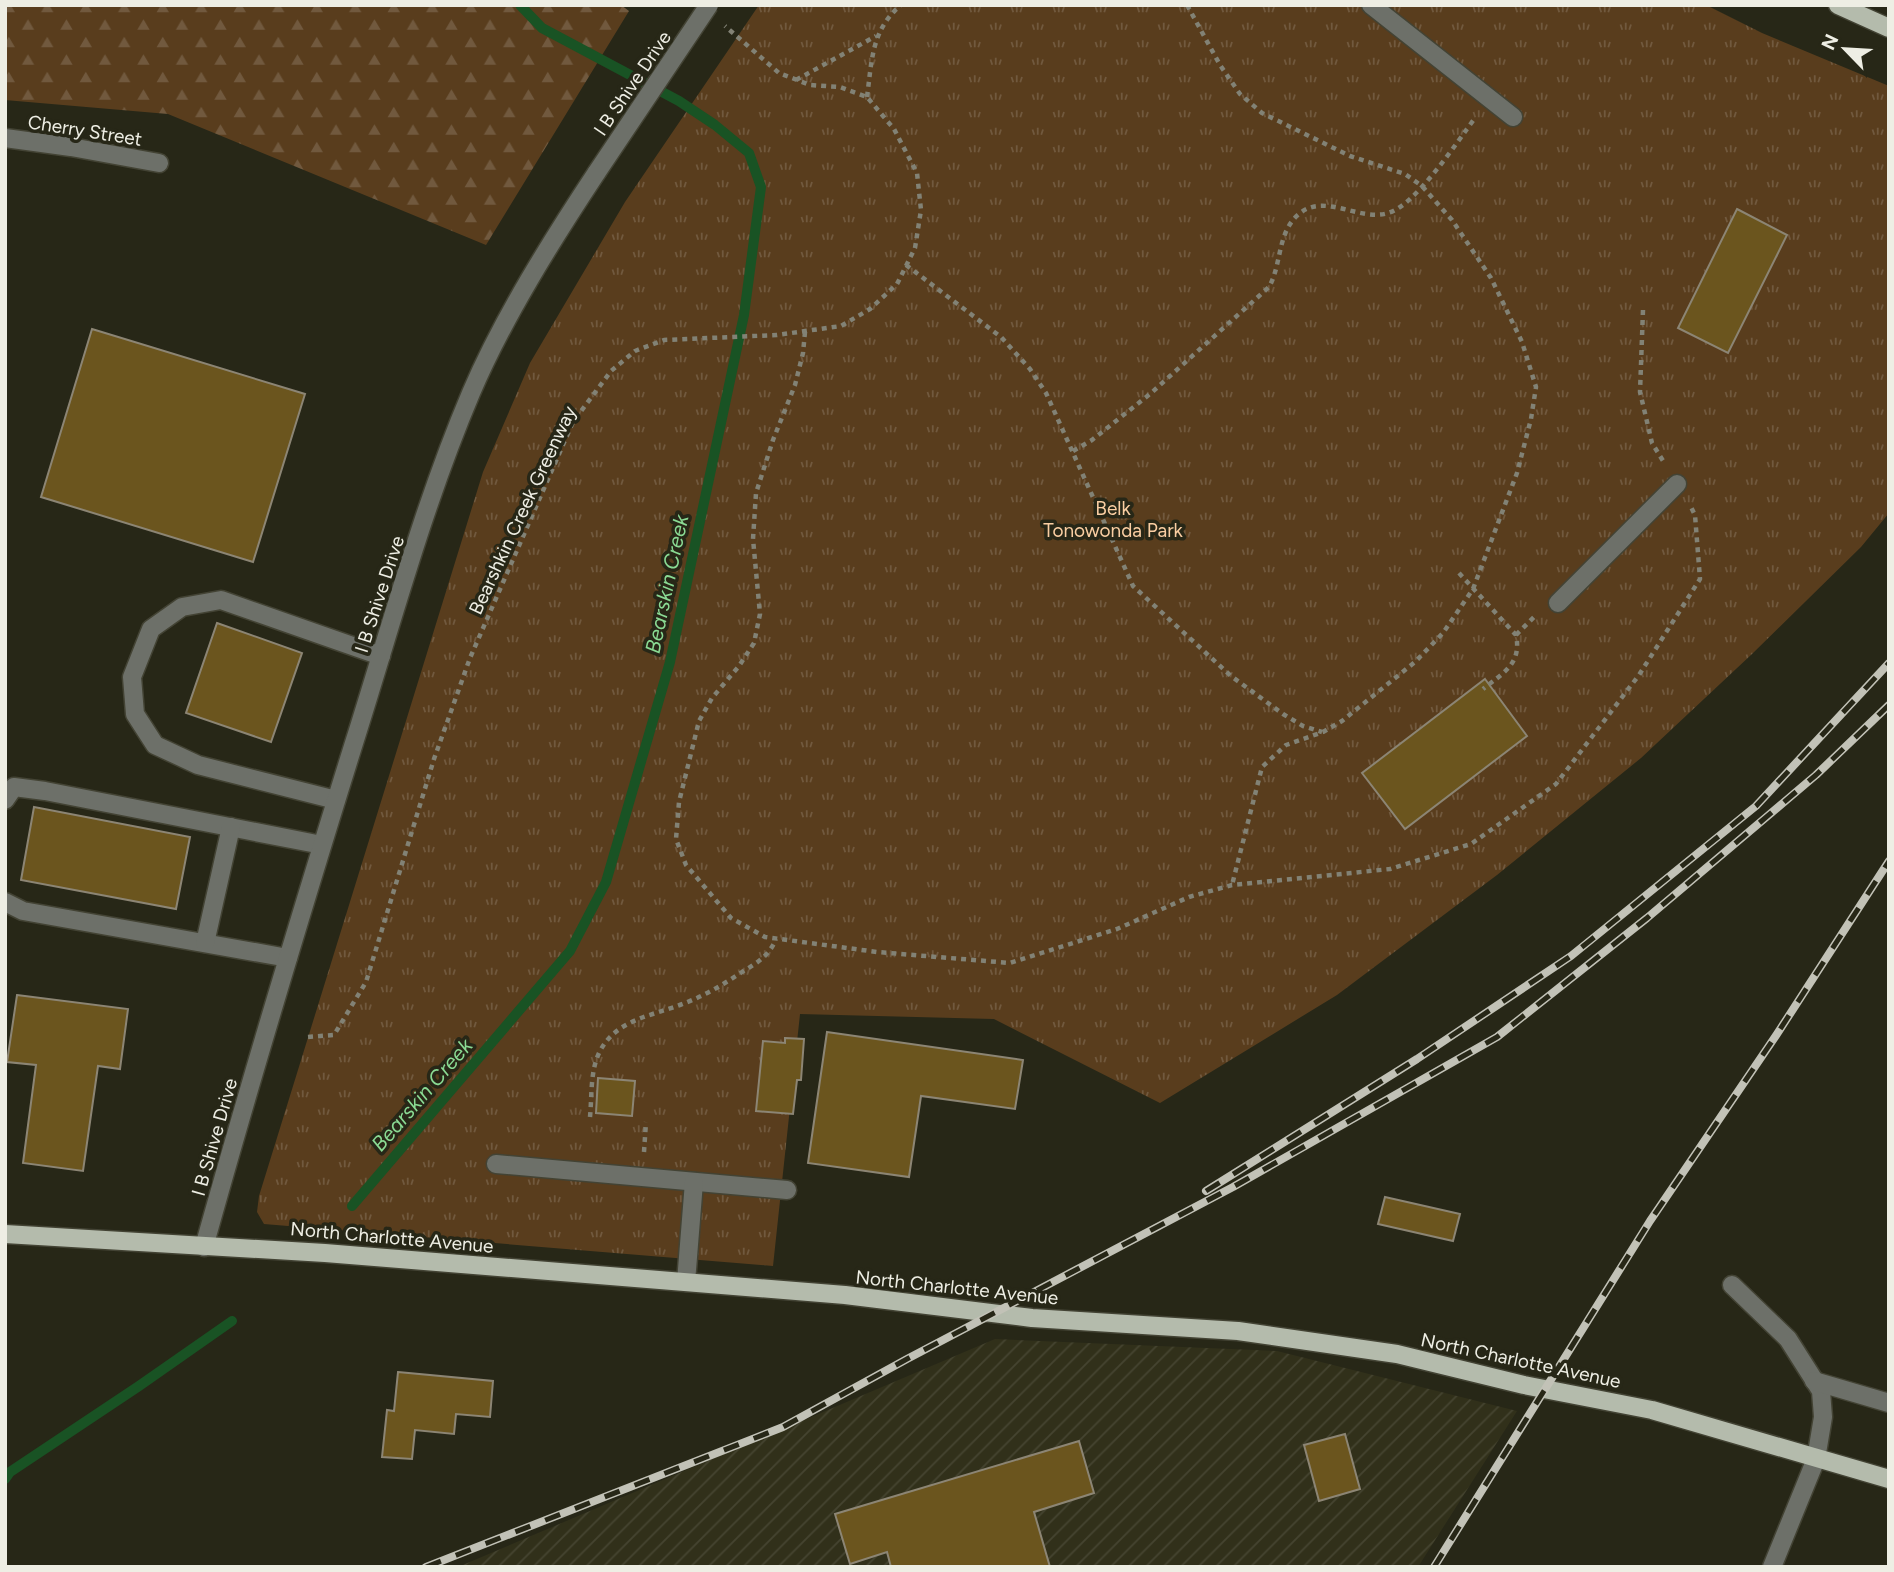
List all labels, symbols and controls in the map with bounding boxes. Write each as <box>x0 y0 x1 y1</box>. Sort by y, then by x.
north arrow <box>1810 14 1880 84</box>
street label: I B Shive Drive <box>589 26 676 140</box>
text: N <box>1817 31 1844 54</box>
street label: Cherry Street <box>26 110 144 151</box>
street label: Bearshkin Creek Greenway <box>464 402 581 618</box>
park label: Belk Tonowonda Park <box>1043 497 1184 542</box>
water label: Bearskin Creek <box>640 511 694 656</box>
street label: I B Shive Drive <box>350 533 409 655</box>
water label: Bearskin Creek <box>366 1033 478 1156</box>
street label: I B Shive Drive <box>187 1076 242 1199</box>
street label: North Charlotte Avenue <box>289 1217 495 1258</box>
street label: North Charlotte Avenue <box>854 1265 1060 1310</box>
street label: North Charlotte Avenue <box>1419 1328 1623 1393</box>

